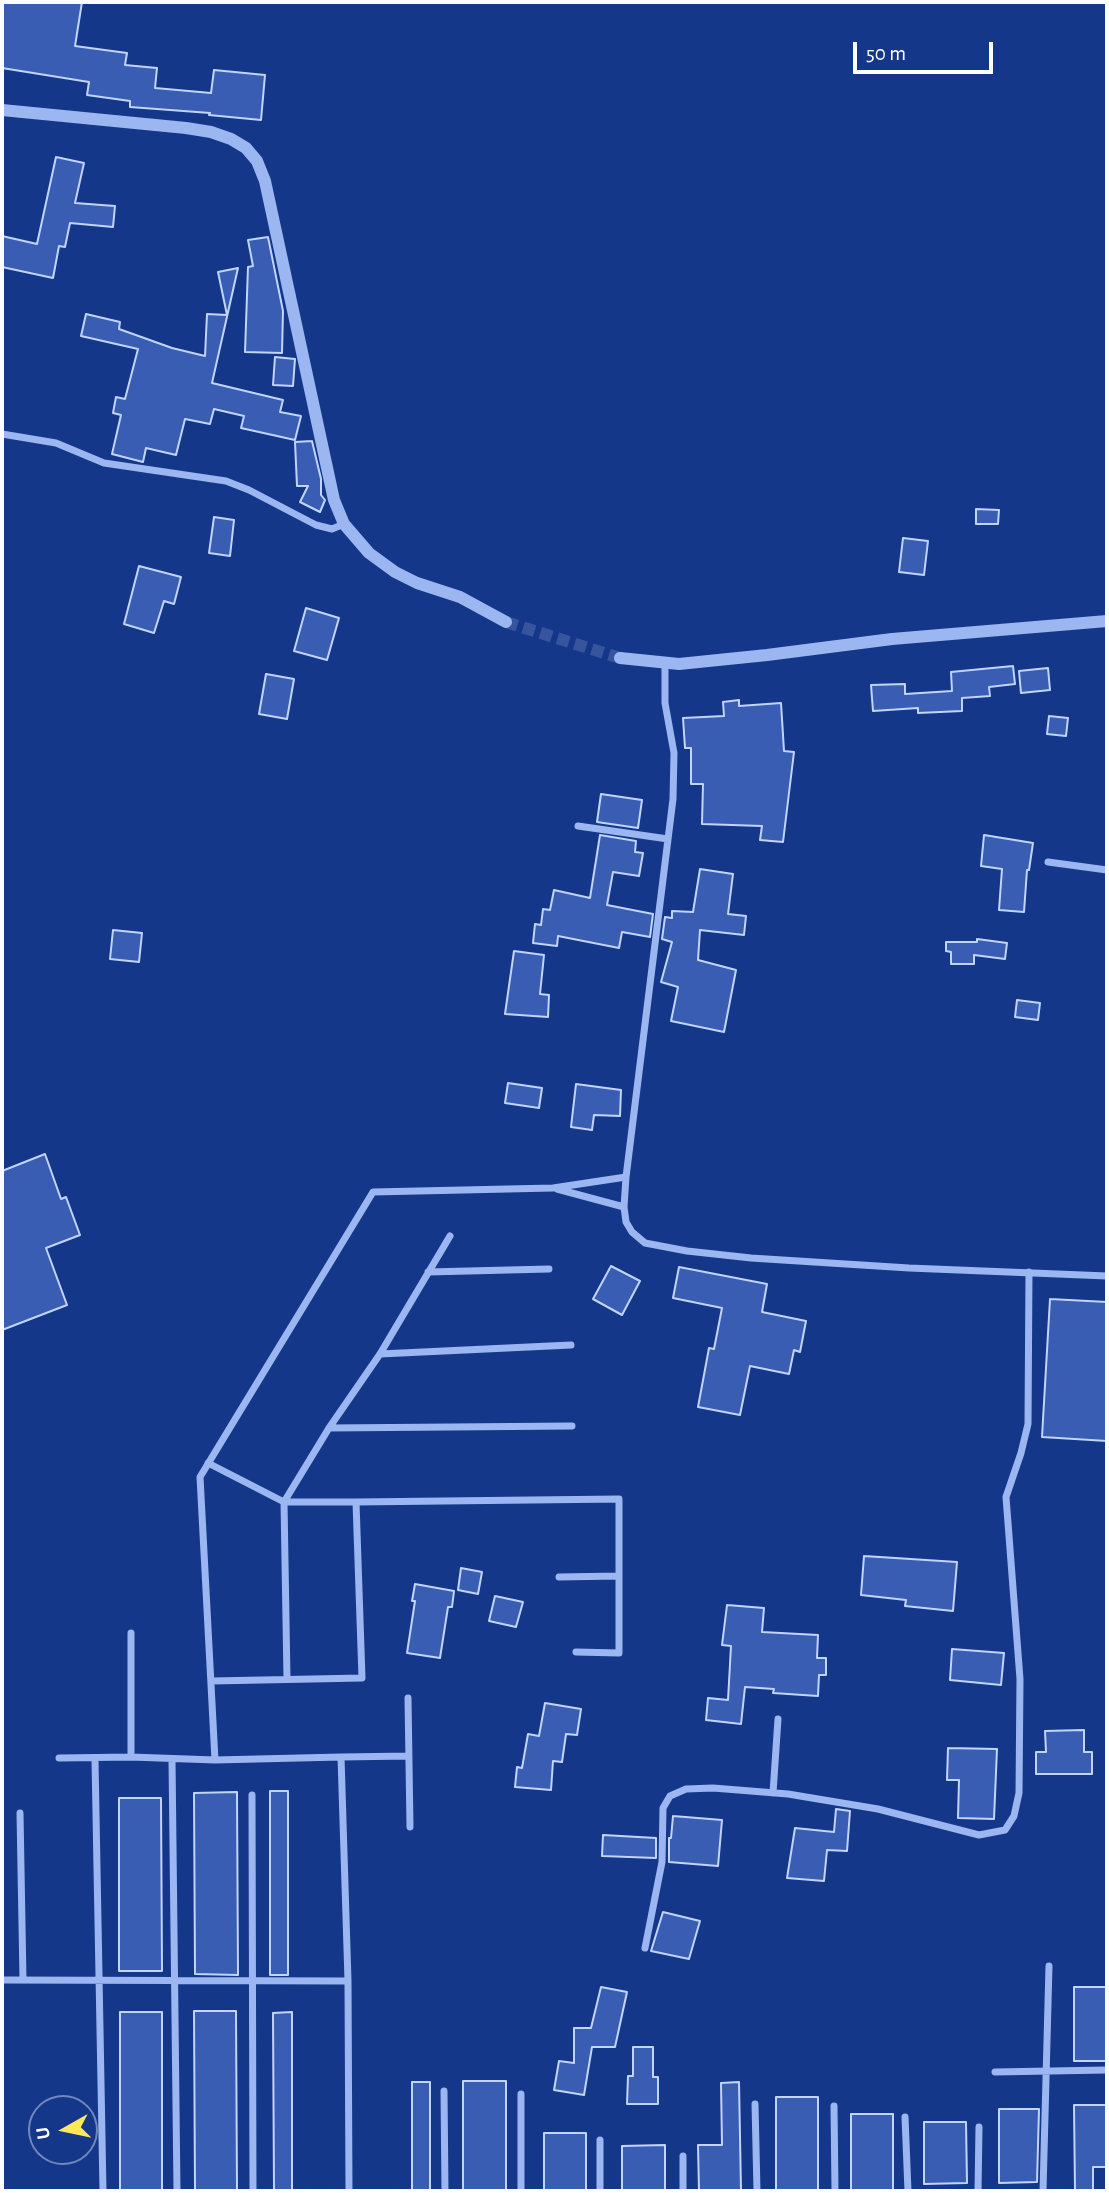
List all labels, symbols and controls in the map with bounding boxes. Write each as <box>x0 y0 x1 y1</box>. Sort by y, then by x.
scale bar <box>857 28 997 72</box>
text: 50 m <box>866 43 906 64</box>
north arrow <box>28 2095 98 2165</box>
text: U <box>33 2126 54 2141</box>

